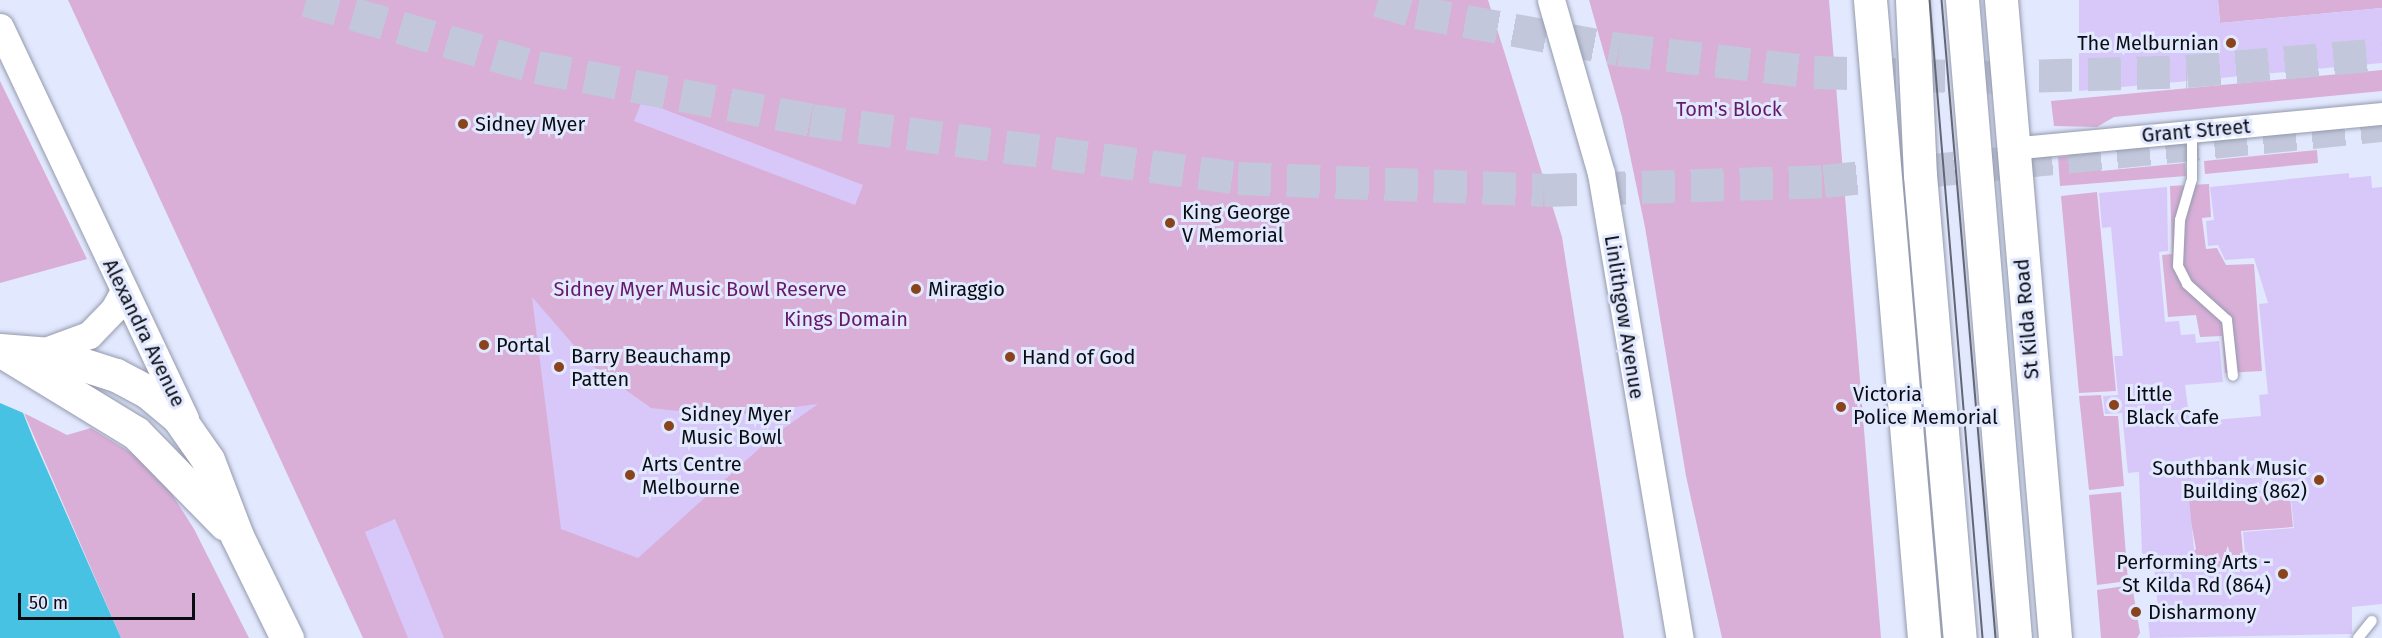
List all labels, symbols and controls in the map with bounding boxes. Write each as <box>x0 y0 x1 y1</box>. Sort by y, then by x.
place label: The Melburnian <box>2077 31 2219 55</box>
marker: The Melburnian <box>2224 36 2238 50</box>
park label: Tom's Block <box>1676 97 1782 121</box>
place label: Sidney Myer <box>475 112 585 136</box>
street label: Grant Street <box>2141 114 2251 148</box>
marker: Sidney Myer <box>456 117 470 131</box>
place label: King George V Memorial <box>1182 200 1290 247</box>
marker: King George V Memorial <box>1163 216 1177 230</box>
street label: Linlithgow Avenue <box>1599 233 1649 401</box>
street label: Alexandra Avenue <box>98 255 190 411</box>
street label: St Kilda Road <box>2010 258 2044 380</box>
park label: Sidney Myer Music Bowl Reserve <box>553 277 847 301</box>
place label: Miraggio <box>928 277 1005 301</box>
marker: Miraggio <box>909 282 923 296</box>
park label: Kings Domain <box>784 307 908 331</box>
place label: Portal <box>496 333 550 357</box>
marker: Portal <box>477 338 491 352</box>
place label: Barry Beauchamp Patten <box>571 344 731 391</box>
place label: Hand of God <box>1022 345 1135 369</box>
marker: Hand of God <box>1003 350 1017 364</box>
marker: Barry Beauchamp Patten <box>552 360 566 374</box>
place label: Little Black Cafe <box>2126 382 2219 429</box>
place label: Victoria Police Memorial <box>1853 383 1998 430</box>
marker: Little Black Cafe <box>2107 398 2121 412</box>
marker: Victoria Police Memorial <box>1834 400 1848 414</box>
place label: Sidney Myer Music Bowl <box>681 402 791 449</box>
marker: Sidney Myer Music Bowl <box>662 419 676 433</box>
place label: Arts Centre Melbourne <box>642 452 742 499</box>
place label: Southbank Music Building (862) <box>2152 456 2307 503</box>
marker: Arts Centre Melbourne <box>623 468 637 482</box>
marker: Southbank Music Building (862) <box>2312 473 2326 487</box>
place label: Performing Arts - St Kilda Rd (864) <box>2116 550 2271 597</box>
marker: Performing Arts - St Kilda Rd (864) <box>2276 567 2290 581</box>
scale bar <box>21 581 198 619</box>
text: 50 m <box>29 592 68 614</box>
place label: Disharmony <box>2148 600 2256 624</box>
marker: Disharmony <box>2129 605 2143 619</box>

